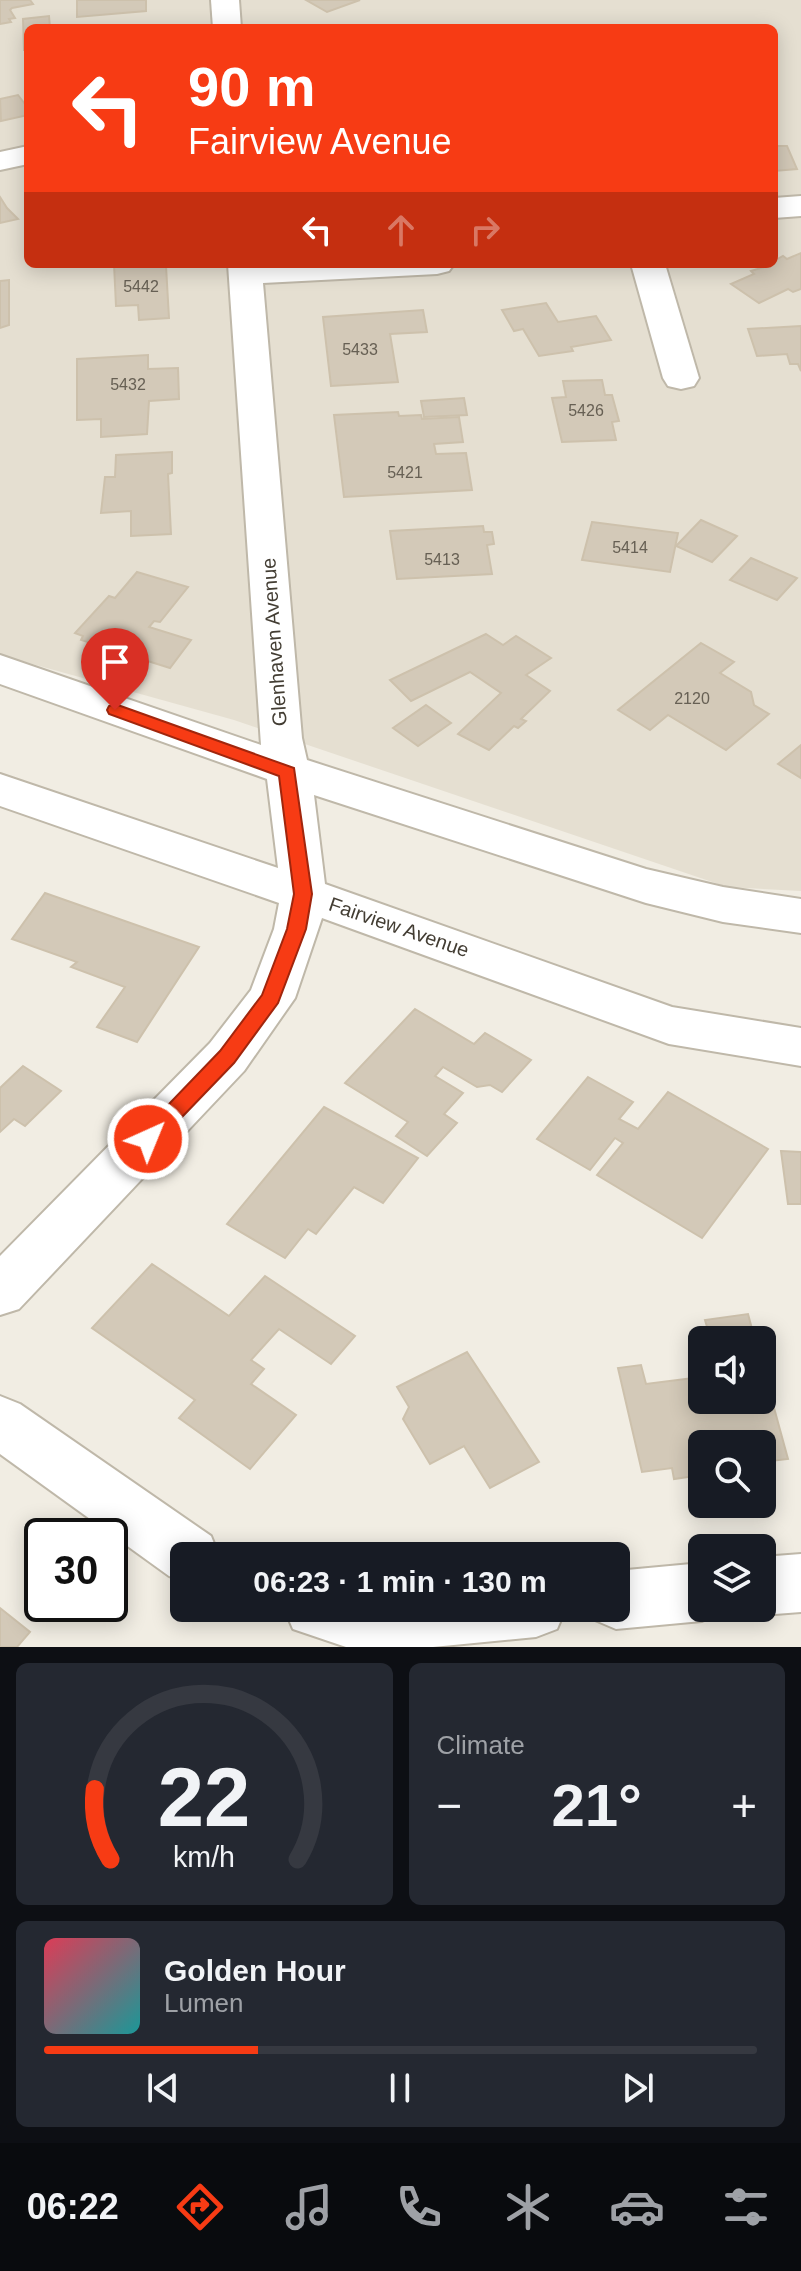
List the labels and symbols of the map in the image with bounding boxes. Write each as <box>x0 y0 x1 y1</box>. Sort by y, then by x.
house number: 5442 <box>123 278 159 295</box>
house number: 5433 <box>342 341 378 358</box>
house number: 5432 <box>110 376 146 393</box>
house number: 5426 <box>568 402 604 419</box>
house number: 5421 <box>387 464 423 481</box>
house number: 5414 <box>612 539 648 556</box>
house number: 5413 <box>424 551 460 568</box>
street label: Glenhaven Avenue <box>257 557 291 727</box>
pin <box>81 628 149 710</box>
house number: 2120 <box>674 690 710 707</box>
street label: Fairview Avenue <box>326 893 472 961</box>
position arrow <box>106 1097 190 1181</box>
speed limit sign: 30 <box>24 1518 128 1622</box>

